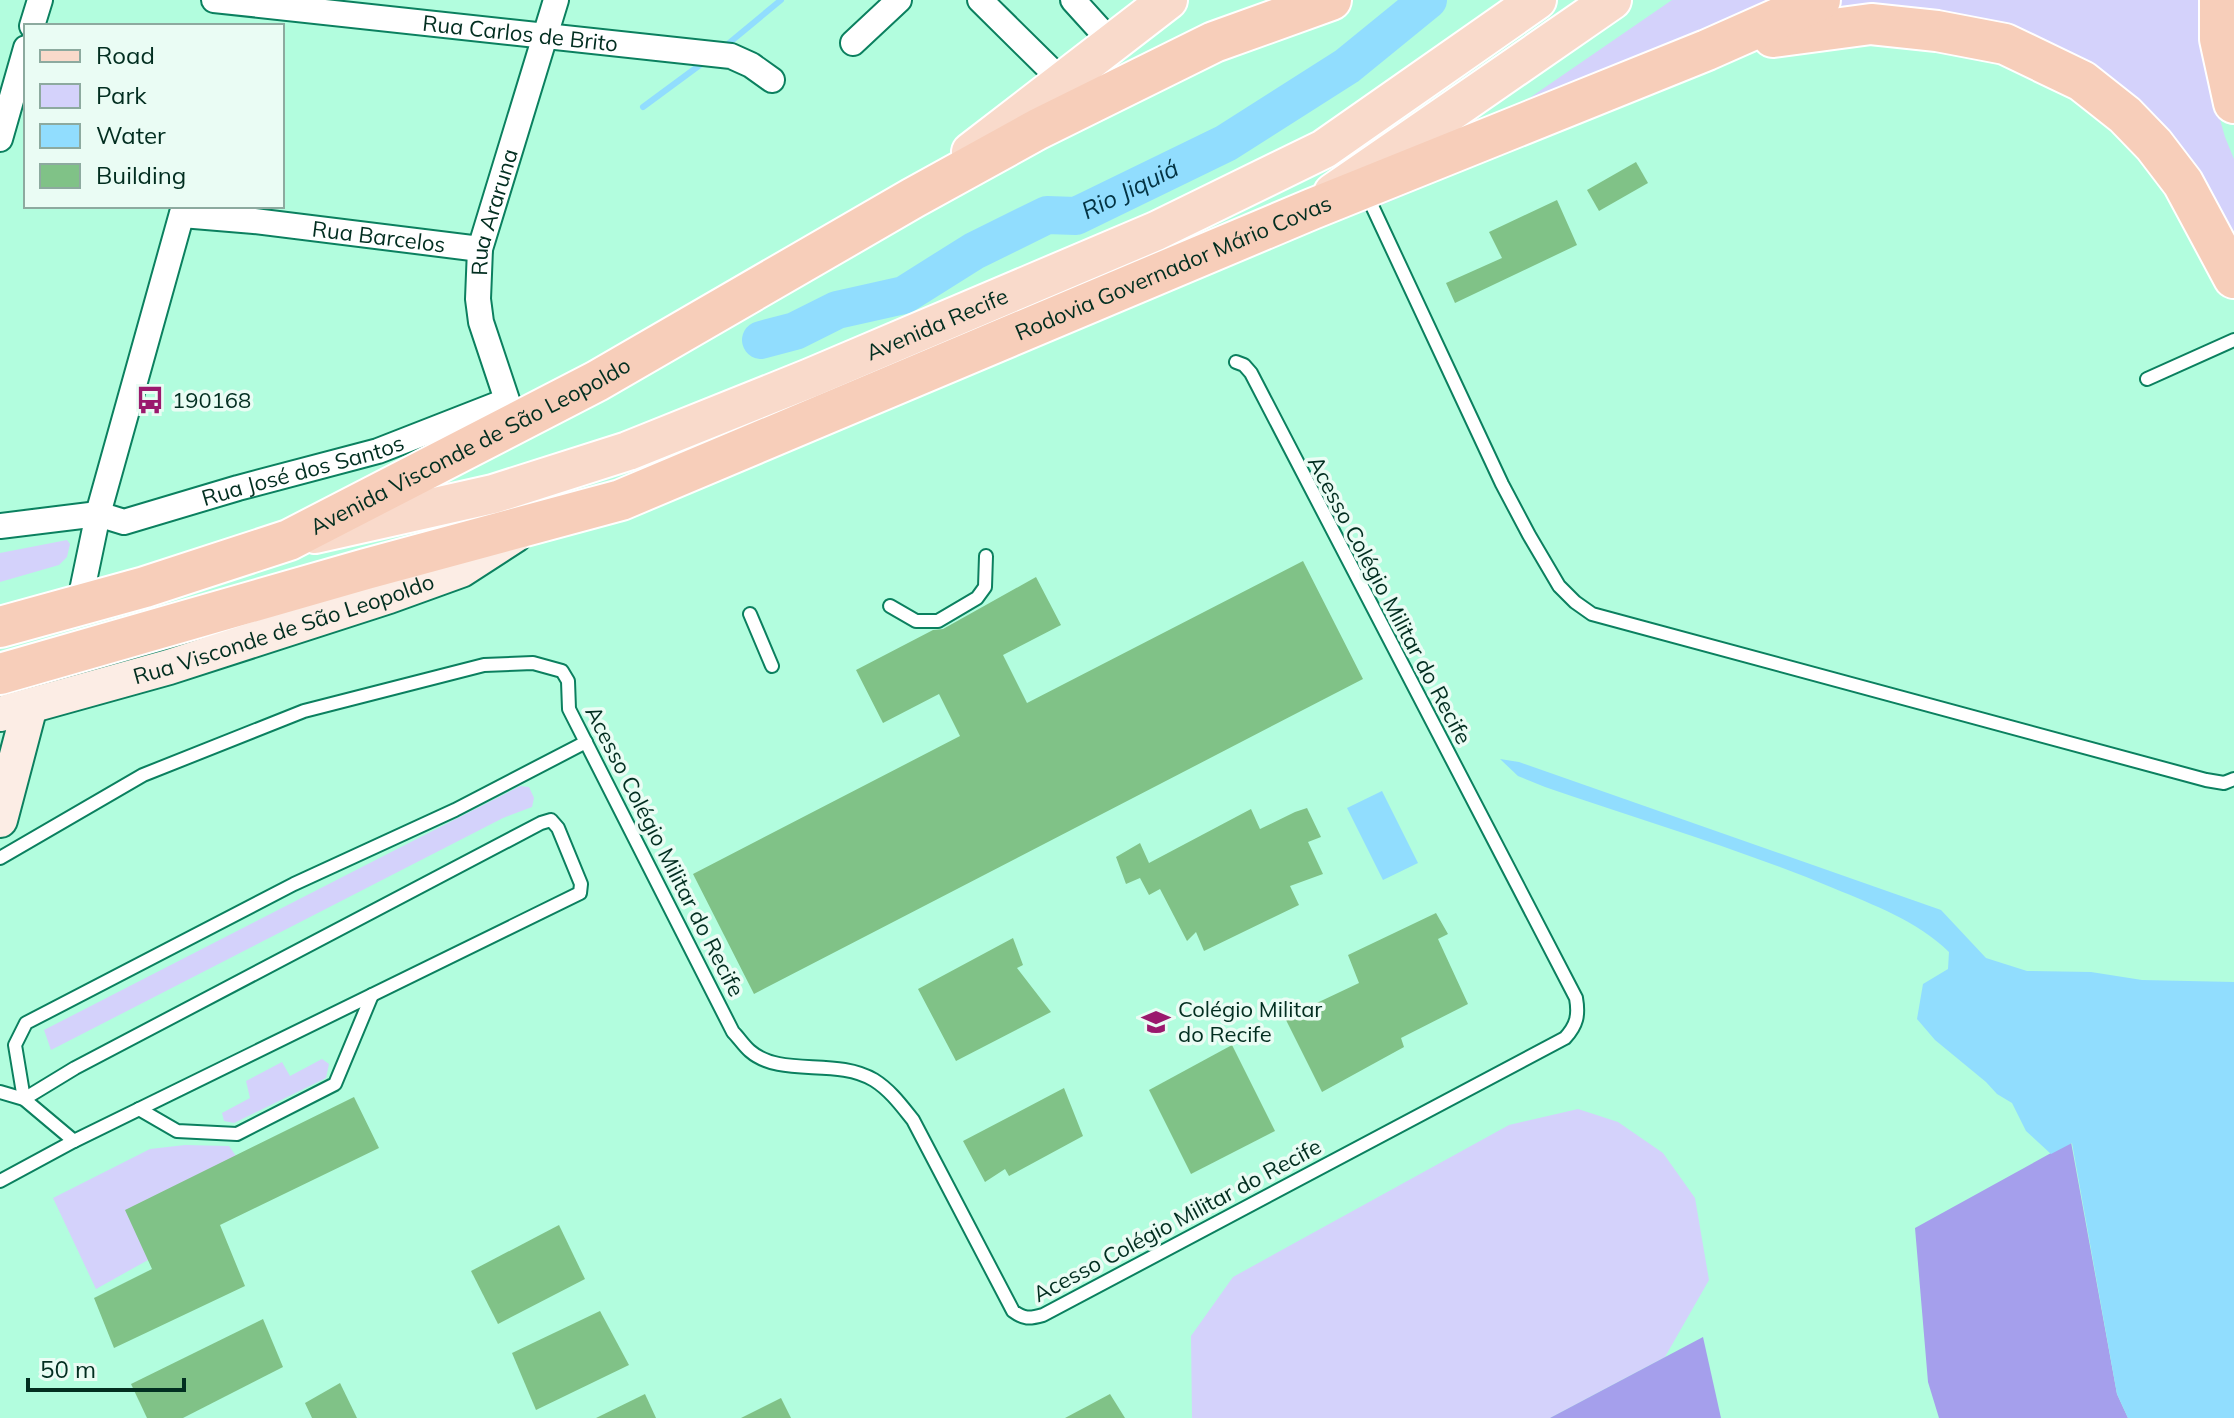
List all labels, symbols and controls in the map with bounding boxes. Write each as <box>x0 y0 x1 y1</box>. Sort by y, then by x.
street label: Rua Carlos de Brito <box>421 9 619 58</box>
legend <box>24 24 284 208</box>
text: Road <box>96 40 155 70</box>
text: Park <box>96 80 147 110</box>
text: Water <box>96 120 166 150</box>
street label: Rua Araruna <box>465 145 524 276</box>
water label: Rio Jiquiá <box>1076 152 1183 225</box>
text: Building <box>96 160 186 190</box>
street label: Rodovia Governador Mário Covas <box>1011 189 1335 346</box>
street label: Rua Barcelos <box>310 214 447 259</box>
street label: Avenida Recife <box>862 282 1012 367</box>
street label: Avenida Visconde de São Leopoldo <box>305 351 635 541</box>
bus stop icon: 190168 <box>135 385 165 415</box>
place label: 190168 <box>172 386 251 414</box>
street label: Rua José dos Santos <box>198 428 408 512</box>
street label: Acesso Colégio Militar do Recife <box>1302 451 1478 749</box>
street label: Rua Visconde de São Leopoldo <box>130 567 438 690</box>
street label: Acesso Colégio Militar do Recife <box>579 701 751 1001</box>
place label: Colégio Militar do Recife <box>1178 995 1322 1048</box>
school or university icon: Colégio Militar do Recife <box>1141 1007 1171 1037</box>
street label: Acesso Colégio Militar do Recife <box>1028 1132 1326 1308</box>
scale bar <box>28 1342 184 1392</box>
text: 50 m <box>40 1354 96 1384</box>

